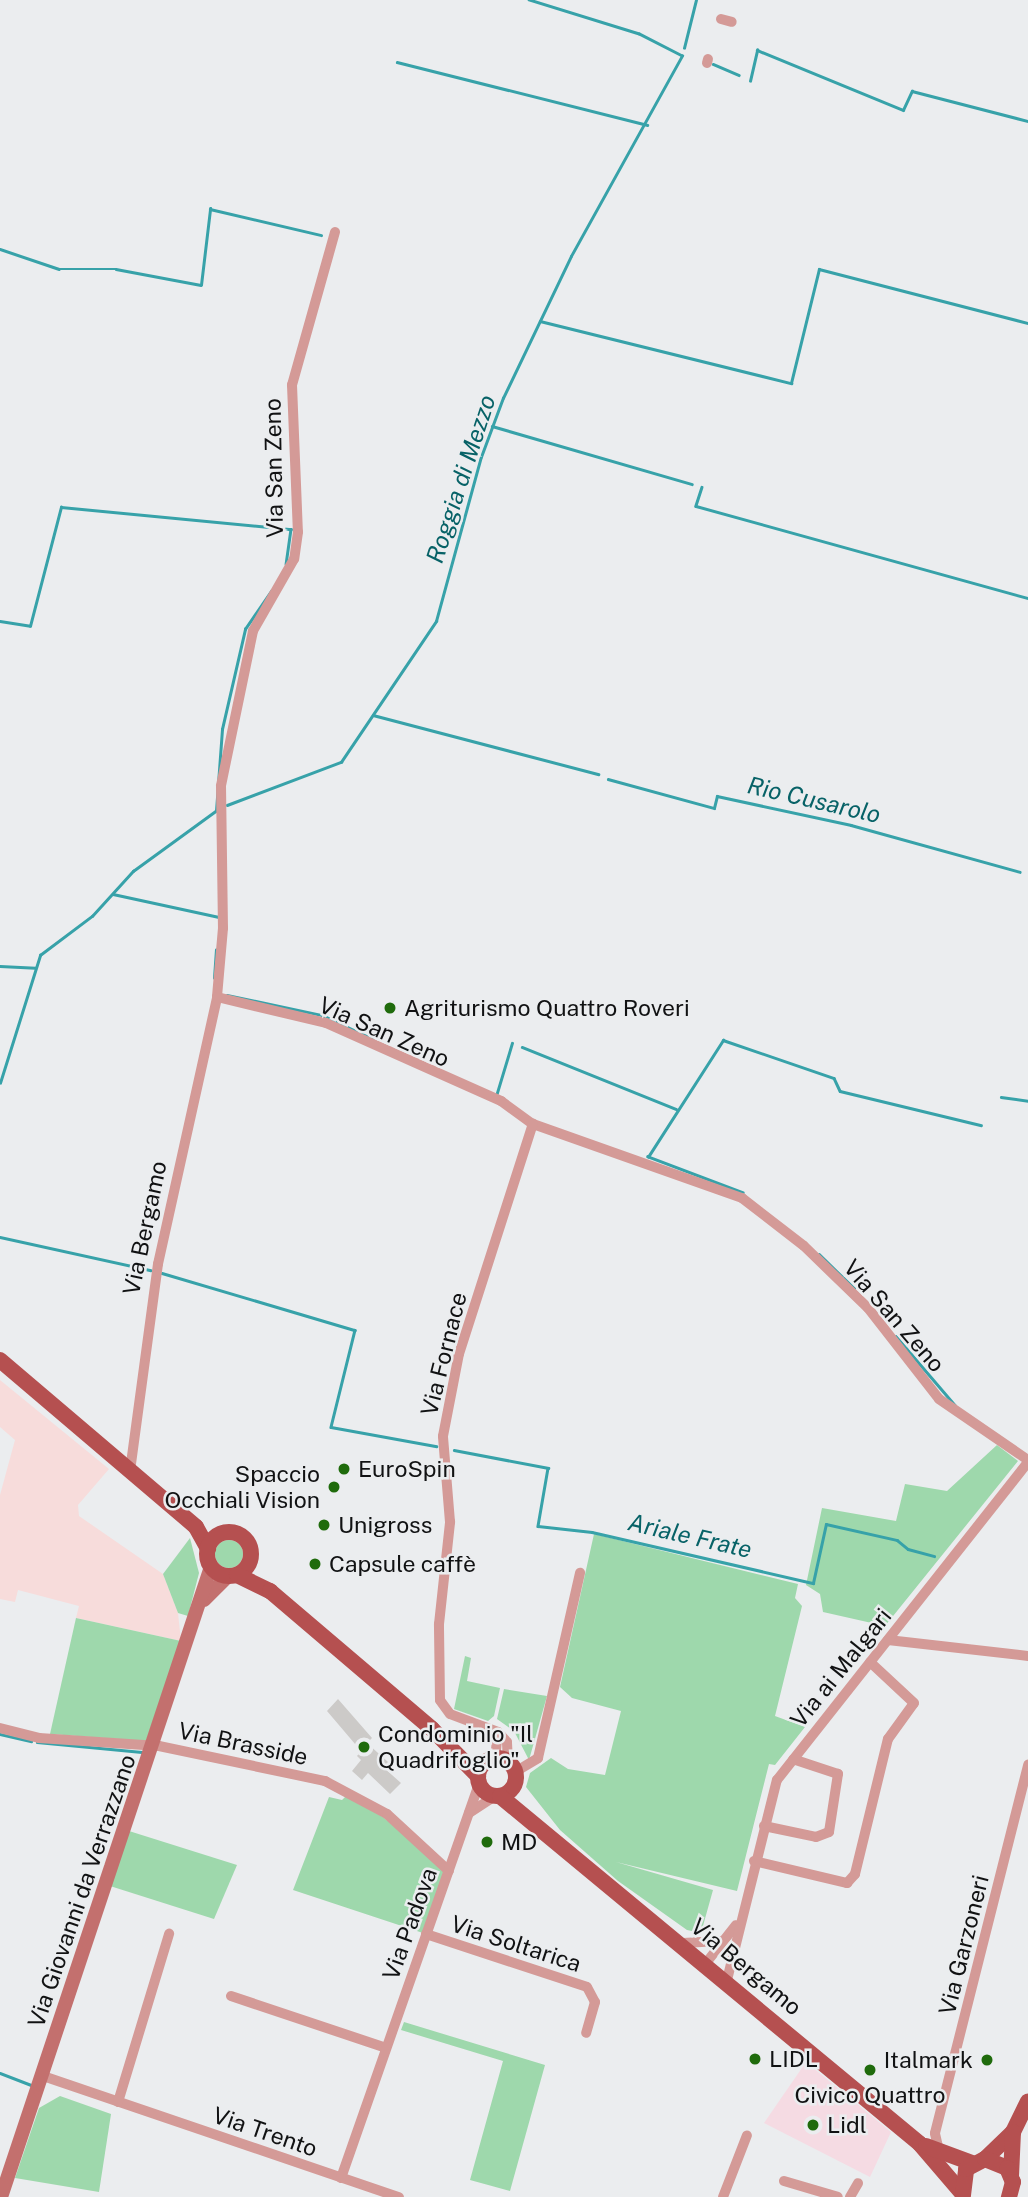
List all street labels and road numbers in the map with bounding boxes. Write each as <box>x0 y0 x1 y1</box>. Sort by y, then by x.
street label: Via San Zeno <box>259 398 289 538</box>
street label: Via San Zeno <box>314 991 454 1073</box>
street label: Via Bergamo <box>117 1159 173 1297</box>
street label: Via San Zeno <box>838 1254 950 1378</box>
street label: Via Fornace <box>415 1289 473 1419</box>
street label: Via ai Malgari <box>785 1603 897 1733</box>
street label: Via Brasside <box>176 1717 310 1771</box>
street label: Via Giovanni da Verrazzano <box>22 1750 142 2032</box>
street label: Via Padova <box>377 1864 443 1984</box>
street label: Via Garzoneri <box>933 1872 995 2018</box>
street label: Via Soltarica <box>447 1910 585 1978</box>
street label: Via Bergamo <box>685 1913 807 2021</box>
street label: Via Trento <box>209 2101 321 2163</box>

